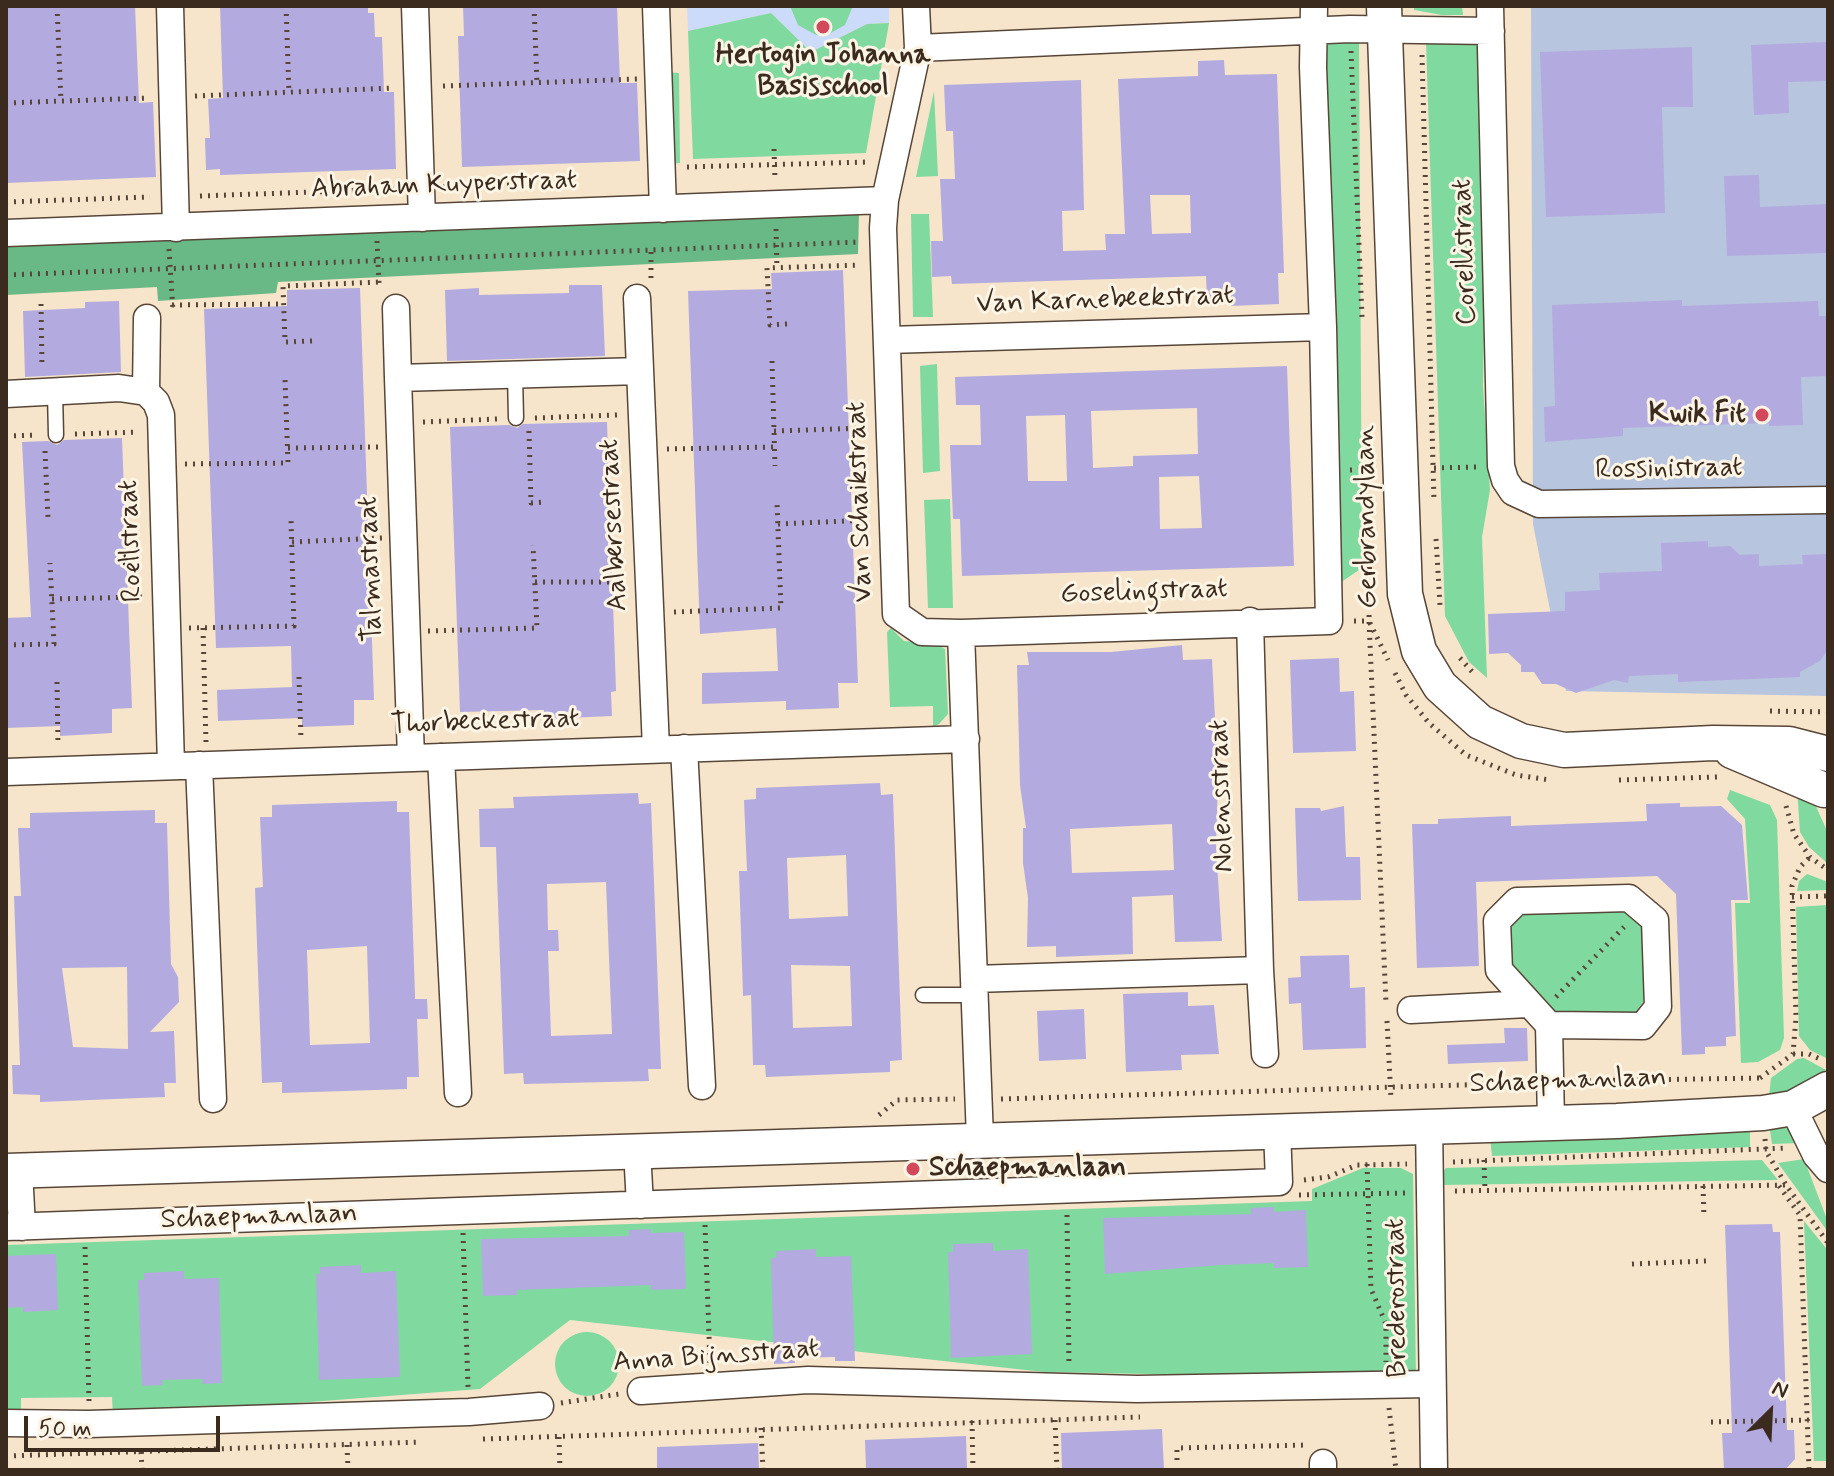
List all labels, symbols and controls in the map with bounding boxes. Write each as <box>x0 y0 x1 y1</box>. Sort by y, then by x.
marker: Hertogin Johanna Basisschool <box>814 18 832 36</box>
place label: Hertogin Johanna Basisschool <box>716 39 930 105</box>
street label: Abraham Kuyperstraat <box>310 165 578 207</box>
street label: Corellistraat <box>1447 178 1485 326</box>
street label: Van Karnebeekstraat <box>976 280 1234 322</box>
place label: Kwik Fit <box>1649 398 1746 432</box>
street label: Van Schaikstraat <box>841 401 881 603</box>
marker: Kwik Fit <box>1753 406 1771 424</box>
street label: Gerbrandylaan <box>1350 425 1386 609</box>
street label: Aalbersestraat <box>594 438 636 612</box>
street label: Rossinistraat <box>1595 452 1743 488</box>
street label: Roëllstraat <box>113 479 151 603</box>
street label: Talmastraat <box>353 495 391 643</box>
street label: Goselingstraat <box>1060 573 1228 613</box>
street label: Thorbeckestraat <box>390 703 580 743</box>
street label: Nolensstraat <box>1204 719 1242 873</box>
street label: Schaepmanlaan <box>1469 1062 1667 1102</box>
place label: Schaepmanlaan <box>929 1152 1126 1186</box>
marker: Schaepmanlaan <box>904 1160 922 1178</box>
street label: Schaepmanlaan <box>160 1198 358 1238</box>
street label: Brederostraat <box>1380 1218 1416 1378</box>
street label: Anna Bijnsstraat <box>612 1333 820 1381</box>
north arrow <box>1730 1372 1810 1452</box>
text: N <box>1767 1374 1792 1406</box>
scale bar <box>28 1400 224 1450</box>
text: 50 m <box>38 1414 92 1445</box>

